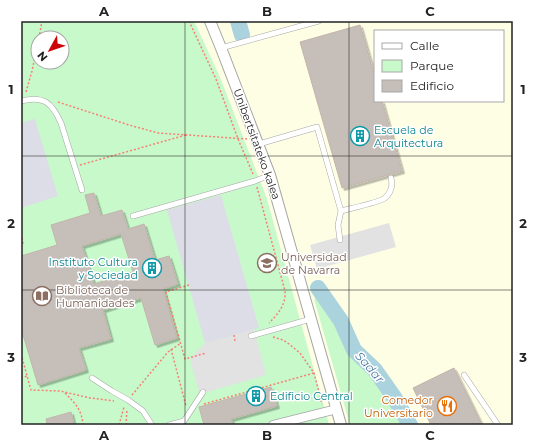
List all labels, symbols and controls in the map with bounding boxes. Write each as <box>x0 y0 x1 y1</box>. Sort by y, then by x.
text: A <box>98 3 110 19</box>
text: B <box>262 3 272 19</box>
text: C <box>425 3 435 19</box>
north arrow <box>30 30 70 70</box>
legend <box>374 30 504 102</box>
text: Calle <box>410 38 439 53</box>
text: N <box>34 49 51 64</box>
text: Parque <box>410 58 454 73</box>
text: Edificio <box>410 78 454 93</box>
text: 1 <box>8 81 14 97</box>
text: 1 <box>520 81 526 97</box>
street label: Unibertsitateko kalea <box>230 87 284 201</box>
place label: Escuela de Arquitectura <box>374 123 443 150</box>
building icon: Escuela de Arquitectura <box>349 125 371 147</box>
text: 2 <box>7 215 15 231</box>
text: 2 <box>519 215 527 231</box>
place label: Universidad de Navarra <box>281 250 347 277</box>
school or university icon: Universidad de Navarra <box>256 252 278 274</box>
place label: Instituto Cultura y Sociedad <box>48 255 138 282</box>
building icon: Instituto Cultura y Sociedad <box>141 257 163 279</box>
place label: Biblioteca de Humanidades <box>56 283 135 310</box>
library icon: Biblioteca de Humanidades <box>31 285 53 307</box>
water label: Sadar <box>352 348 388 386</box>
text: 3 <box>6 349 15 365</box>
text: 3 <box>518 349 527 365</box>
building icon: Edificio Central <box>245 385 267 407</box>
place label: Edificio Central <box>270 389 353 403</box>
place label: Comedor Universitario <box>364 393 433 420</box>
restaurant icon: Comedor Universitario <box>436 395 458 417</box>
text: A <box>98 427 110 443</box>
text: B <box>262 427 272 443</box>
text: C <box>425 427 435 443</box>

